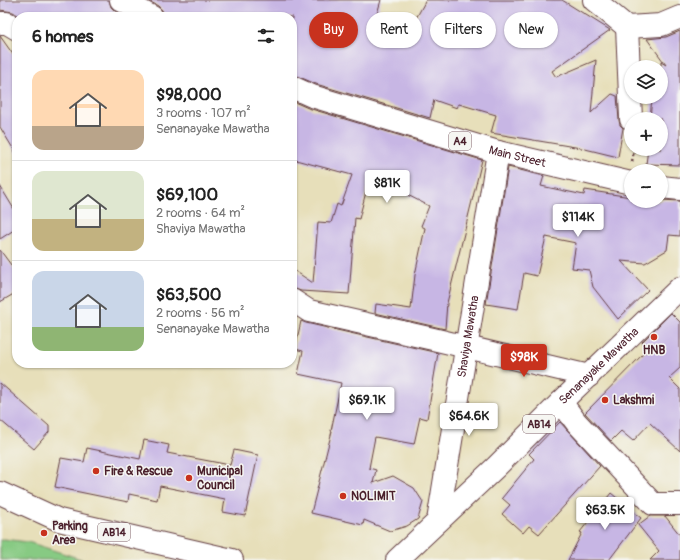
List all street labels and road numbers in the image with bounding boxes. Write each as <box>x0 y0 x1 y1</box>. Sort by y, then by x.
road number: A4 <box>449 132 471 150</box>
street label: Main Street <box>487 142 548 170</box>
street label: Shaviya Mawatha <box>454 294 482 378</box>
street label: Senanayake Mawatha <box>556 324 642 408</box>
road number: AB14 <box>523 415 555 433</box>
road number: AB14 <box>98 523 130 541</box>

